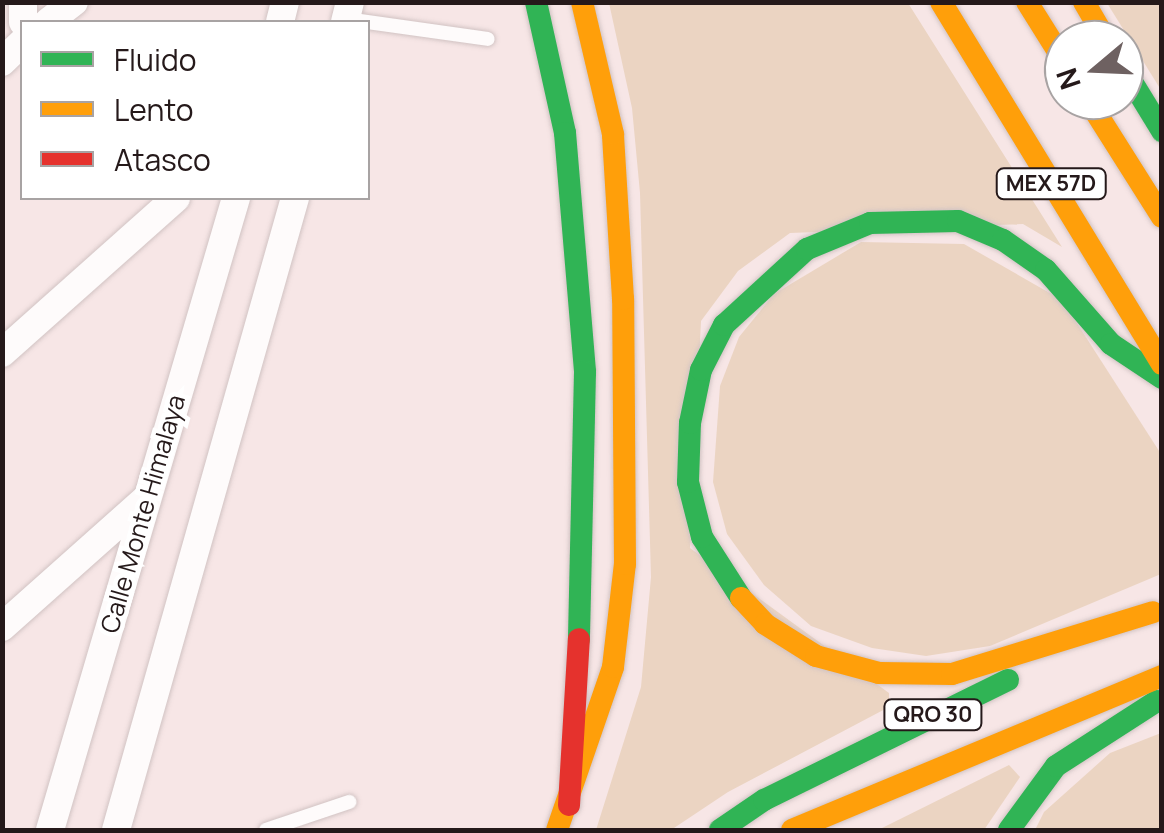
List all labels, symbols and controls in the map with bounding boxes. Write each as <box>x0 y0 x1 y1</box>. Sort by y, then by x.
legend <box>20 20 370 200</box>
north arrow <box>1044 20 1144 120</box>
text: Fluido <box>114 39 196 80</box>
text: N <box>1046 63 1089 95</box>
text: Lento <box>114 89 193 130</box>
text: Atasco <box>114 139 211 180</box>
road number: MEX 57D <box>994 167 1108 201</box>
street label: Calle Monte Himalaya <box>95 391 191 637</box>
road number: QRO 30 <box>883 698 983 732</box>

